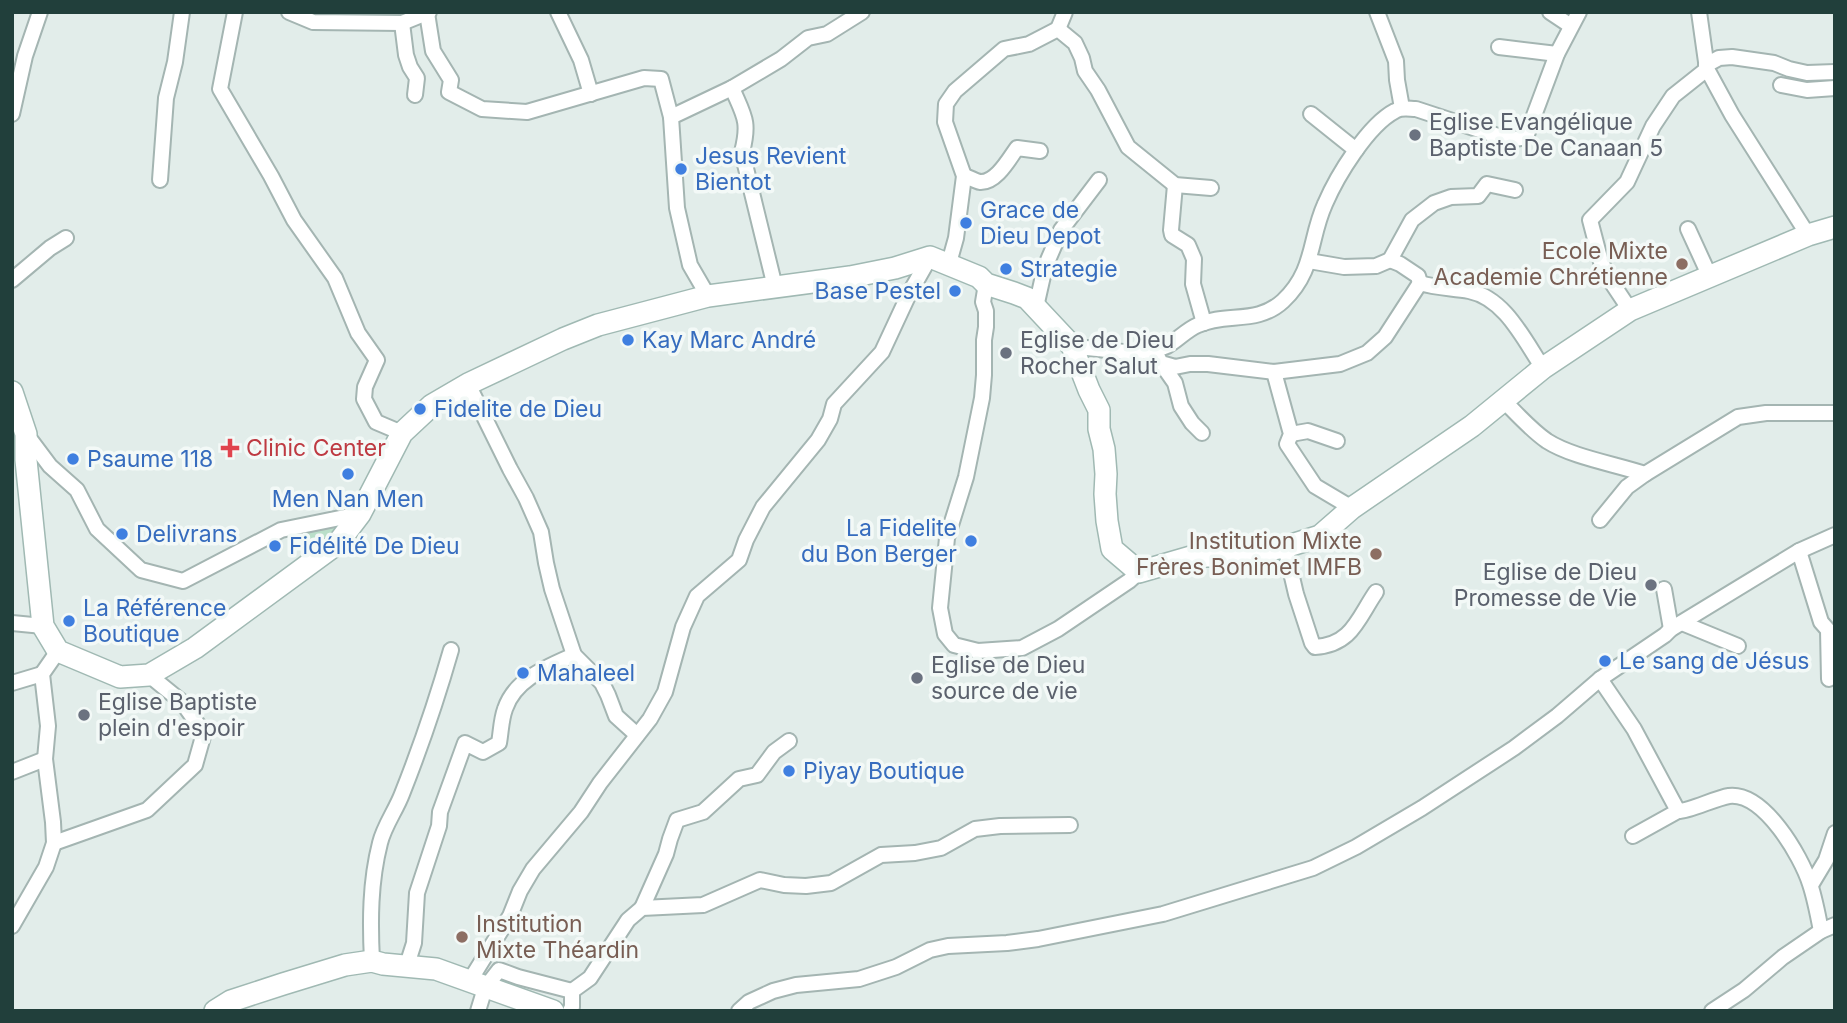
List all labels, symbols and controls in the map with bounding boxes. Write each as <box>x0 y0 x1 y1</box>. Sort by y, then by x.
place label: Eglise Evangélique Baptiste De Canaan 5 <box>1429 108 1663 162</box>
marker: Eglise Evangélique Baptiste De Canaan 5 <box>1407 127 1423 143</box>
place label: Jesus Revient Bientot <box>695 142 847 196</box>
marker: Jesus Revient Bientot <box>673 161 689 177</box>
place label: Grace de Dieu Depot <box>980 196 1102 250</box>
marker: Grace de Dieu Depot <box>958 215 974 231</box>
place label: Ecole Mixte Academie Chrétienne <box>1434 237 1668 291</box>
place label: Strategie <box>1020 255 1118 283</box>
marker: Ecole Mixte Academie Chrétienne <box>1674 256 1690 272</box>
marker: Strategie <box>998 261 1014 277</box>
place label: Base Pestel <box>815 277 941 305</box>
marker: Base Pestel <box>947 283 963 299</box>
place label: Kay Marc André <box>642 326 816 354</box>
place label: Eglise de Dieu Rocher Salut <box>1020 326 1174 380</box>
marker: Kay Marc André <box>620 332 636 348</box>
marker: Eglise de Dieu Rocher Salut <box>998 345 1014 361</box>
place label: Fidelite de Dieu <box>434 395 602 423</box>
marker: Fidelite de Dieu <box>412 401 428 417</box>
place label: Clinic Center <box>246 434 386 462</box>
marker: Clinic Center <box>220 438 240 458</box>
place label: Psaume 118 <box>87 445 213 473</box>
marker: Psaume 118 <box>65 451 81 467</box>
marker: Men Nan Men <box>340 466 356 482</box>
place label: Men Nan Men <box>272 485 424 513</box>
place label: La Fidelite du Bon Berger <box>801 514 957 568</box>
place label: Delivrans <box>136 520 237 548</box>
marker: Delivrans <box>114 526 130 542</box>
place label: Institution Mixte Frères Bonimet IMFB <box>1136 527 1362 581</box>
place label: Fidélité De Dieu <box>289 532 460 560</box>
marker: La Fidelite du Bon Berger <box>963 533 979 549</box>
marker: Fidélité De Dieu <box>267 538 283 554</box>
marker: Institution Mixte Frères Bonimet IMFB <box>1368 546 1384 562</box>
place label: Eglise de Dieu Promesse de Vie <box>1454 558 1637 612</box>
marker: Eglise de Dieu Promesse de Vie <box>1643 577 1659 593</box>
place label: La Référence Boutique <box>83 594 226 648</box>
marker: La Référence Boutique <box>61 613 77 629</box>
place label: Le sang de Jésus <box>1619 647 1809 675</box>
place label: Eglise de Dieu source de vie <box>931 651 1085 705</box>
marker: Le sang de Jésus <box>1597 653 1613 669</box>
place label: Mahaleel <box>537 659 635 687</box>
marker: Mahaleel <box>515 665 531 681</box>
marker: Eglise de Dieu source de vie <box>909 670 925 686</box>
place label: Eglise Baptiste plein d'espoir <box>98 688 257 742</box>
marker: Eglise Baptiste plein d'espoir <box>76 707 92 723</box>
place label: Piyay Boutique <box>803 757 965 785</box>
marker: Piyay Boutique <box>781 763 797 779</box>
place label: Institution Mixte Théardin <box>476 910 639 964</box>
marker: Institution Mixte Théardin <box>454 929 470 945</box>

